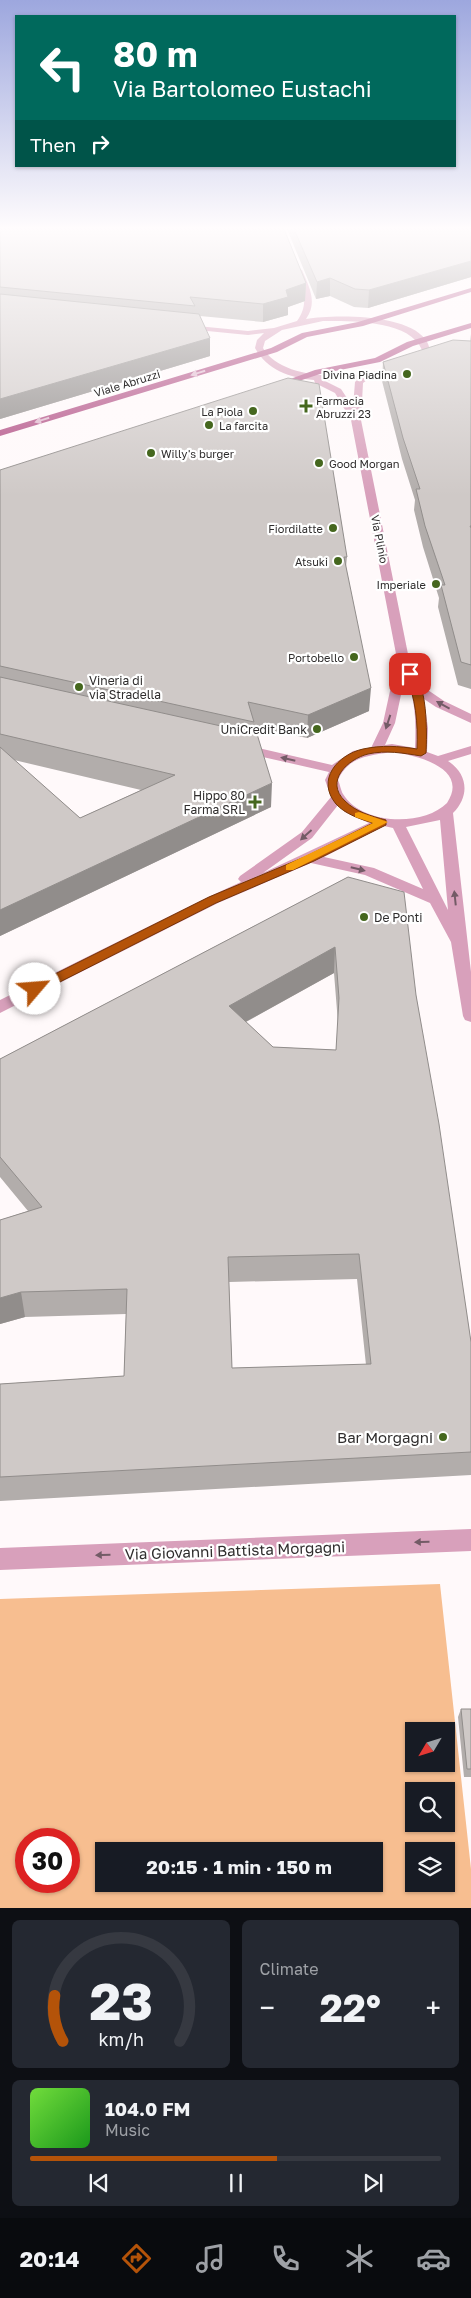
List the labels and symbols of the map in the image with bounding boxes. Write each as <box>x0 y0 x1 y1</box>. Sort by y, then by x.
street label: Viale Abruzzi <box>92 367 162 399</box>
place label: Divina Piadina <box>322 368 397 381</box>
marker: Divina Piadina <box>401 368 413 380</box>
one-way arrow <box>190 370 205 378</box>
place label: Farmacia Abruzzi 23 <box>316 394 371 420</box>
marker: Farmacia Abruzzi 23 <box>300 400 312 412</box>
place label: La Piola <box>201 405 243 418</box>
marker: La Piola <box>247 405 259 417</box>
one-way arrow <box>35 417 50 425</box>
marker: La farcita <box>203 419 215 431</box>
place label: La farcita <box>219 419 268 432</box>
marker: Willy's burger <box>145 447 157 459</box>
place label: Willy's burger <box>161 447 235 460</box>
marker: Good Morgan <box>313 457 325 469</box>
place label: Good Morgan <box>329 457 399 470</box>
street label: Via Plinio <box>369 514 391 565</box>
place label: Fiordilatte <box>268 522 323 535</box>
marker: Fiordilatte <box>327 522 339 534</box>
place label: Atsuki <box>295 555 328 568</box>
marker: Atsuki <box>332 555 344 567</box>
place label: Imperiale <box>376 578 426 591</box>
marker: Imperiale <box>430 578 442 590</box>
place label: Portobello <box>288 651 344 664</box>
marker: Portobello <box>348 651 360 663</box>
pin <box>389 653 431 695</box>
place label: Vineria di via Stradella <box>89 673 161 702</box>
marker: Vineria di via Stradella <box>73 681 85 693</box>
one-way arrow <box>436 701 451 709</box>
one-way arrow <box>384 715 392 730</box>
place label: UniCredit Bank <box>221 722 307 737</box>
marker: UniCredit Bank <box>311 723 323 735</box>
one-way arrow <box>280 754 296 762</box>
place label: Hippo 80 Farma SRL <box>184 788 245 817</box>
marker: Hippo 80 Farma SRL <box>249 796 261 808</box>
one-way arrow <box>299 830 312 841</box>
one-way arrow <box>351 865 366 873</box>
one-way arrow <box>451 889 459 905</box>
place label: De Ponti <box>374 910 423 925</box>
marker: De Ponti <box>358 911 370 923</box>
position arrow <box>8 962 60 1014</box>
place label: Bar Morgagni <box>337 1428 433 1446</box>
marker: Bar Morgagni <box>437 1431 449 1443</box>
street label: Via Giovanni Battista Morgagni <box>125 1537 345 1563</box>
one-way arrow <box>414 1538 430 1546</box>
one-way arrow <box>94 1552 110 1560</box>
north arrow <box>405 1722 455 1772</box>
speed limit sign: 30 <box>15 1828 80 1893</box>

